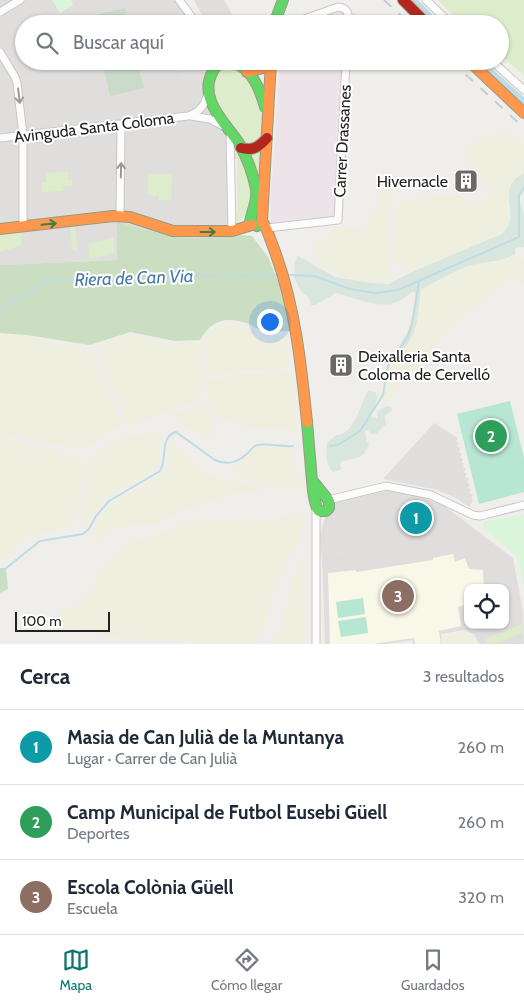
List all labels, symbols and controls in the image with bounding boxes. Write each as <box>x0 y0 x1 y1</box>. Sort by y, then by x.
search box <box>15 15 509 70</box>
icon: search <box>33 29 61 57</box>
text: Buscar aquí <box>73 31 164 54</box>
street label: Carrer Drassanes <box>330 84 355 198</box>
one-way arrow <box>14 88 24 104</box>
street label: Avinguda Santa Coloma <box>13 108 176 147</box>
one-way arrow <box>116 162 125 178</box>
building icon: Hivernacle <box>453 168 479 194</box>
place label: Hivernacle <box>377 172 448 191</box>
one-way arrow <box>40 220 56 229</box>
one-way arrow <box>200 227 216 237</box>
water label: Riera de Can Via <box>74 265 194 291</box>
your location <box>257 309 283 335</box>
place label: Deixalleria Santa Coloma de Cervelló <box>358 347 490 384</box>
building icon: Deixalleria Santa Coloma de Cervelló <box>328 352 354 378</box>
pin: 2 <box>475 417 507 455</box>
pin: 1 <box>400 499 432 537</box>
pin: 3 <box>382 577 414 615</box>
map controls <box>464 584 509 629</box>
button: locate <box>464 584 509 629</box>
scale bar <box>15 609 110 632</box>
text: 100 m <box>22 612 62 630</box>
text: Cerca <box>20 664 70 689</box>
text: 3 resultados <box>423 667 504 686</box>
text: Masia de Can Julià de la Muntanya <box>67 726 344 749</box>
text: 1 <box>33 738 39 757</box>
text: 260 m <box>458 738 504 757</box>
text: Lugar · Carrer de Can Julià <box>67 749 237 768</box>
text: Camp Municipal de Futbol Eusebi Güell <box>67 801 387 824</box>
text: 2 <box>32 813 40 832</box>
text: 260 m <box>458 813 504 832</box>
text: Deportes <box>67 824 130 843</box>
text: Escola Colònia Güell <box>67 876 233 899</box>
text: 3 <box>32 888 40 907</box>
text: 320 m <box>458 888 504 907</box>
text: Escuela <box>67 899 118 918</box>
tab: Mapa <box>60 946 92 994</box>
tab: Cómo llegar <box>211 946 282 994</box>
tab: Guardados <box>401 946 464 994</box>

